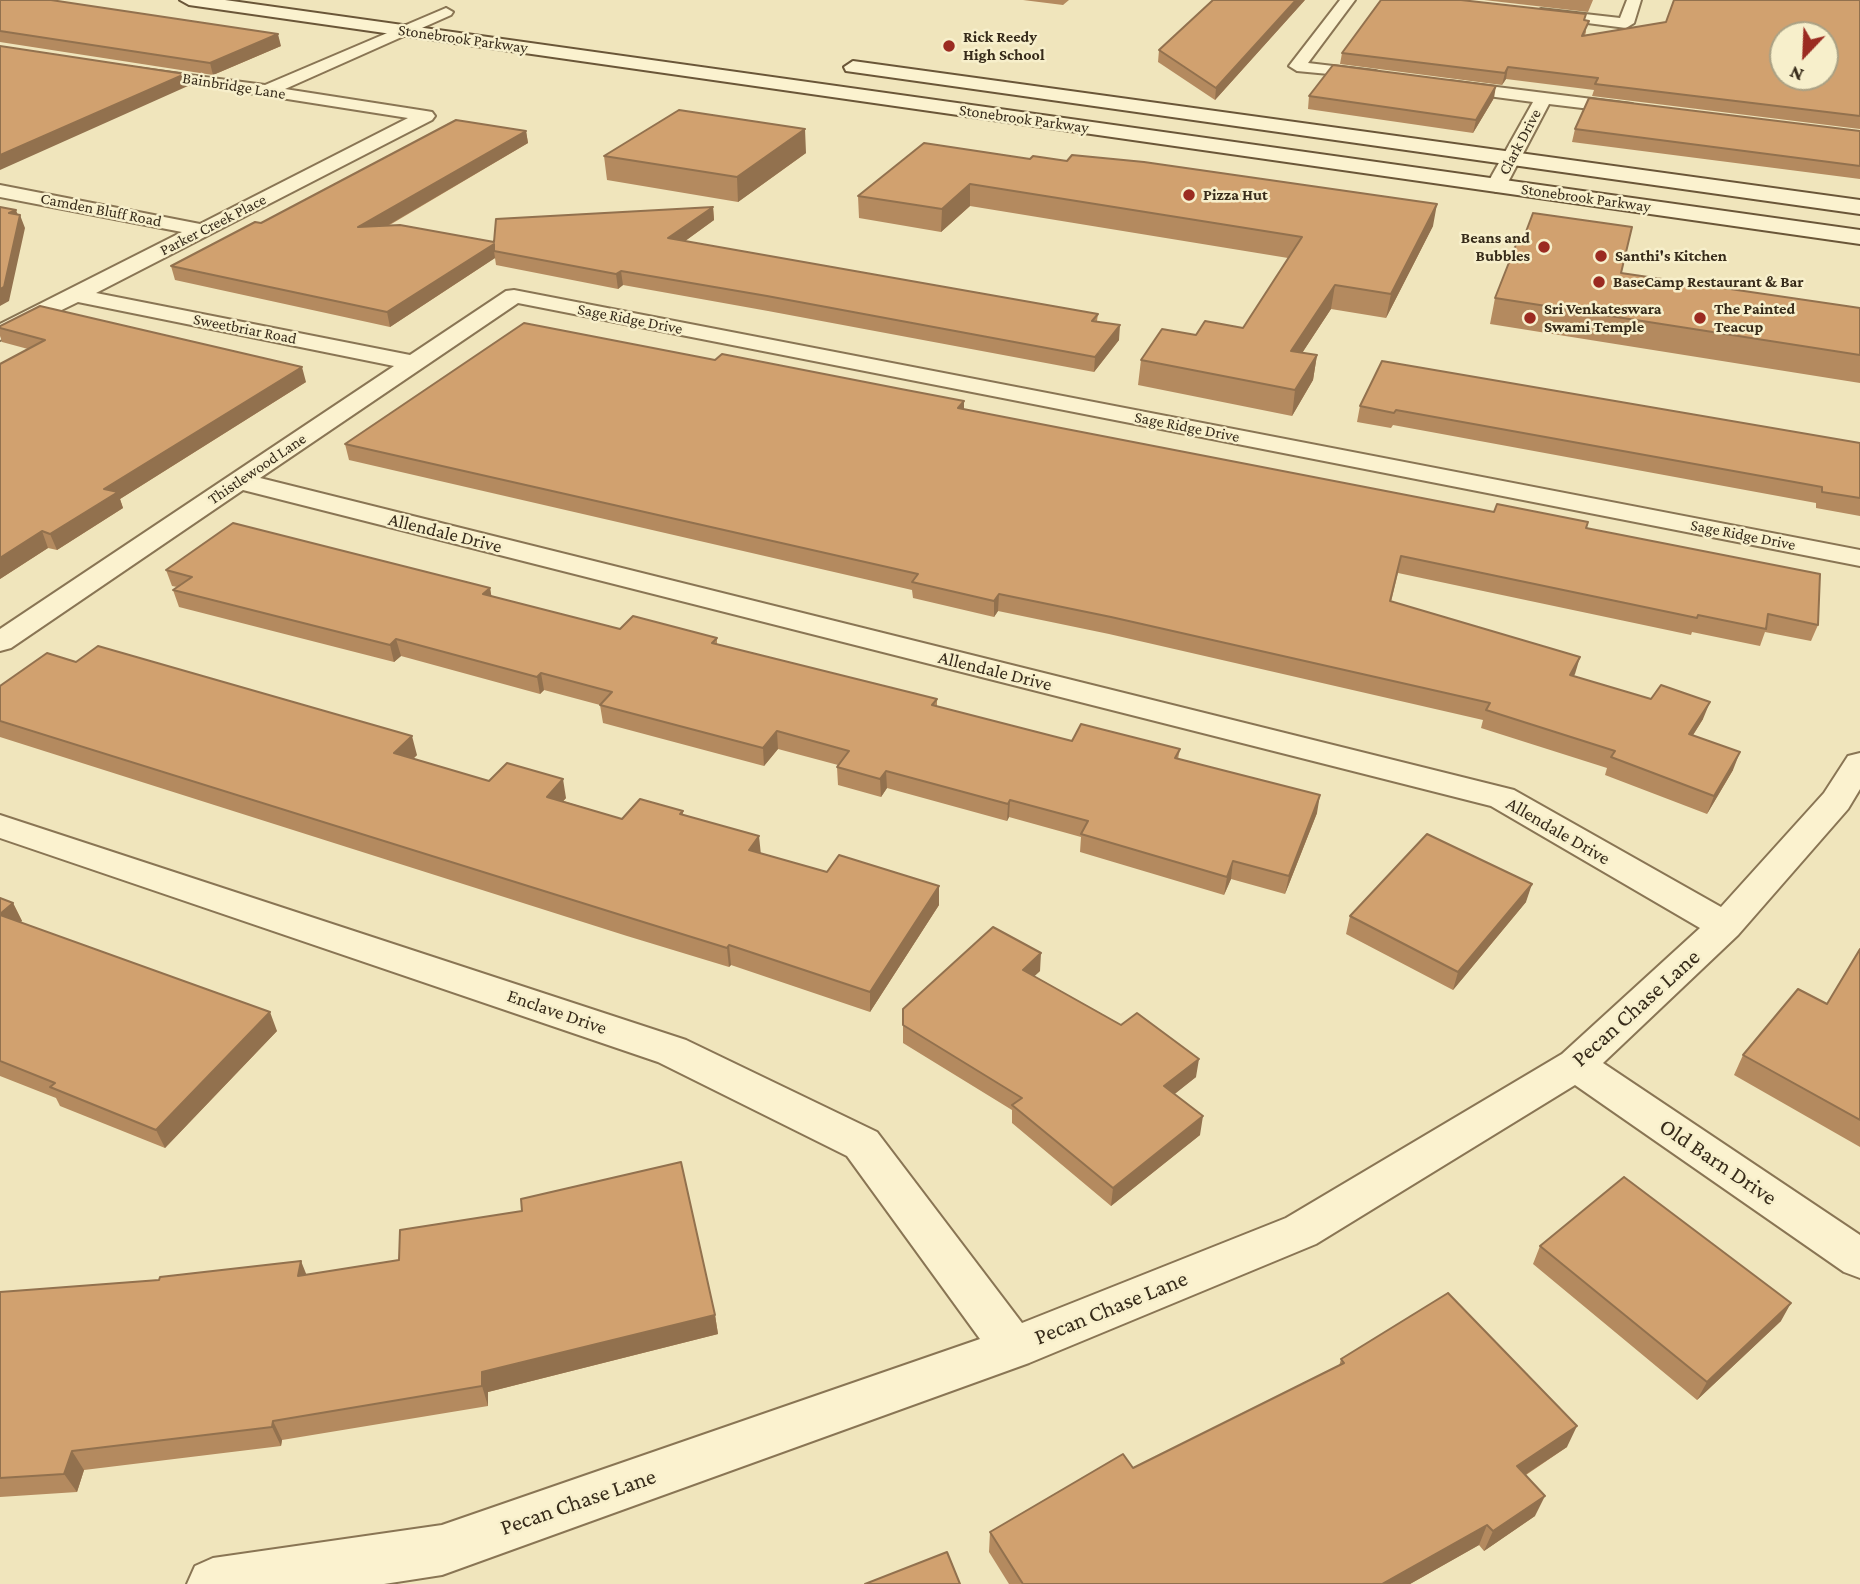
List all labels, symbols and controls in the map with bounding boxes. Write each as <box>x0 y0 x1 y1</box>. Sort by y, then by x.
street label: Stonebrook Parkway <box>397 20 529 58</box>
north arrow <box>1769 21 1839 91</box>
place label: Rick Reedy High School <box>963 27 1045 65</box>
marker: Rick Reedy High School <box>941 38 957 54</box>
text: N <box>1786 62 1806 86</box>
street label: Bainbridge Lane <box>181 68 287 104</box>
street label: Stonebrook Parkway <box>958 100 1090 138</box>
street label: Clark Drive <box>1495 106 1545 178</box>
street label: Stonebrook Parkway <box>1520 179 1652 217</box>
place label: Pizza Hut <box>1203 185 1268 205</box>
marker: Pizza Hut <box>1181 187 1197 203</box>
street label: Camden Bluff Road <box>39 189 163 231</box>
street label: Parker Creek Place <box>157 190 269 260</box>
place label: Beans and Bubbles <box>1461 228 1530 266</box>
marker: Beans and Bubbles <box>1536 239 1552 255</box>
place label: Santhi's Kitchen <box>1615 246 1727 266</box>
marker: Santhi's Kitchen <box>1593 248 1609 264</box>
place label: BaseCamp Restaurant & Bar <box>1613 272 1804 292</box>
marker: BaseCamp Restaurant & Bar <box>1591 274 1607 290</box>
street label: Sage Ridge Drive <box>576 299 684 339</box>
place label: Sri Venkateswara Swami Temple <box>1544 299 1662 337</box>
place label: The Painted Teacup <box>1714 299 1795 337</box>
street label: Sweetbriar Road <box>192 310 298 348</box>
marker: Sri Venkateswara Swami Temple <box>1522 310 1538 326</box>
marker: The Painted Teacup <box>1692 310 1708 326</box>
street label: Sage Ridge Drive <box>1133 407 1241 447</box>
street label: Thistlewood Lane <box>204 429 310 509</box>
street label: Allendale Drive <box>386 508 504 558</box>
street label: Sage Ridge Drive <box>1689 515 1797 555</box>
street label: Allendale Drive <box>936 646 1054 696</box>
street label: Allendale Drive <box>1502 792 1614 870</box>
street label: Pecan Chase Lane <box>1566 943 1706 1073</box>
street label: Enclave Drive <box>504 984 610 1040</box>
street label: Old Barn Drive <box>1654 1113 1782 1211</box>
street label: Pecan Chase Lane <box>1030 1265 1192 1351</box>
street label: Pecan Chase Lane <box>497 1462 659 1542</box>

